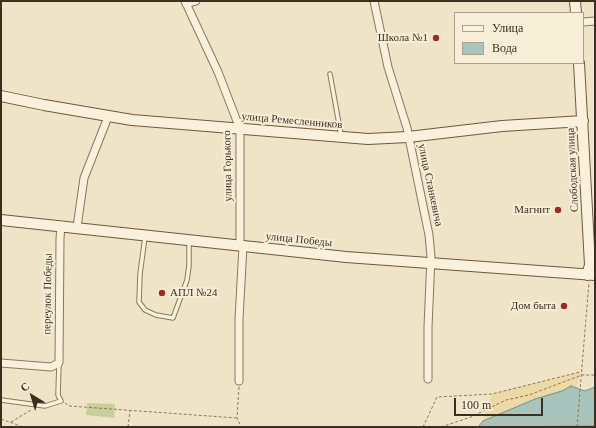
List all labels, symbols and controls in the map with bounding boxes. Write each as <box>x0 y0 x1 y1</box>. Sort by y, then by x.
legend <box>454 12 584 64</box>
text: Улица <box>492 21 523 35</box>
place label: Школа №1 <box>378 31 428 45</box>
marker: Школа №1 <box>431 33 441 43</box>
text: Вода <box>492 41 517 55</box>
street label: улица Ремесленников <box>241 110 343 132</box>
street label: Слободская улица <box>564 127 582 213</box>
street label: улица Горького <box>221 130 235 202</box>
street label: улица Станкевича <box>415 142 445 228</box>
place label: Магнит <box>514 203 550 217</box>
marker: Магнит <box>553 205 563 215</box>
street label: улица Победы <box>265 230 333 250</box>
street label: переулок Победы <box>41 253 55 335</box>
place label: АПЛ №24 <box>170 286 218 300</box>
marker: АПЛ №24 <box>157 288 167 298</box>
place label: Дом быта <box>511 299 556 313</box>
marker: Дом быта <box>559 301 569 311</box>
north arrow <box>12 376 52 416</box>
text: С <box>18 379 31 394</box>
scale bar <box>456 390 545 416</box>
text: 100 m <box>461 398 491 412</box>

